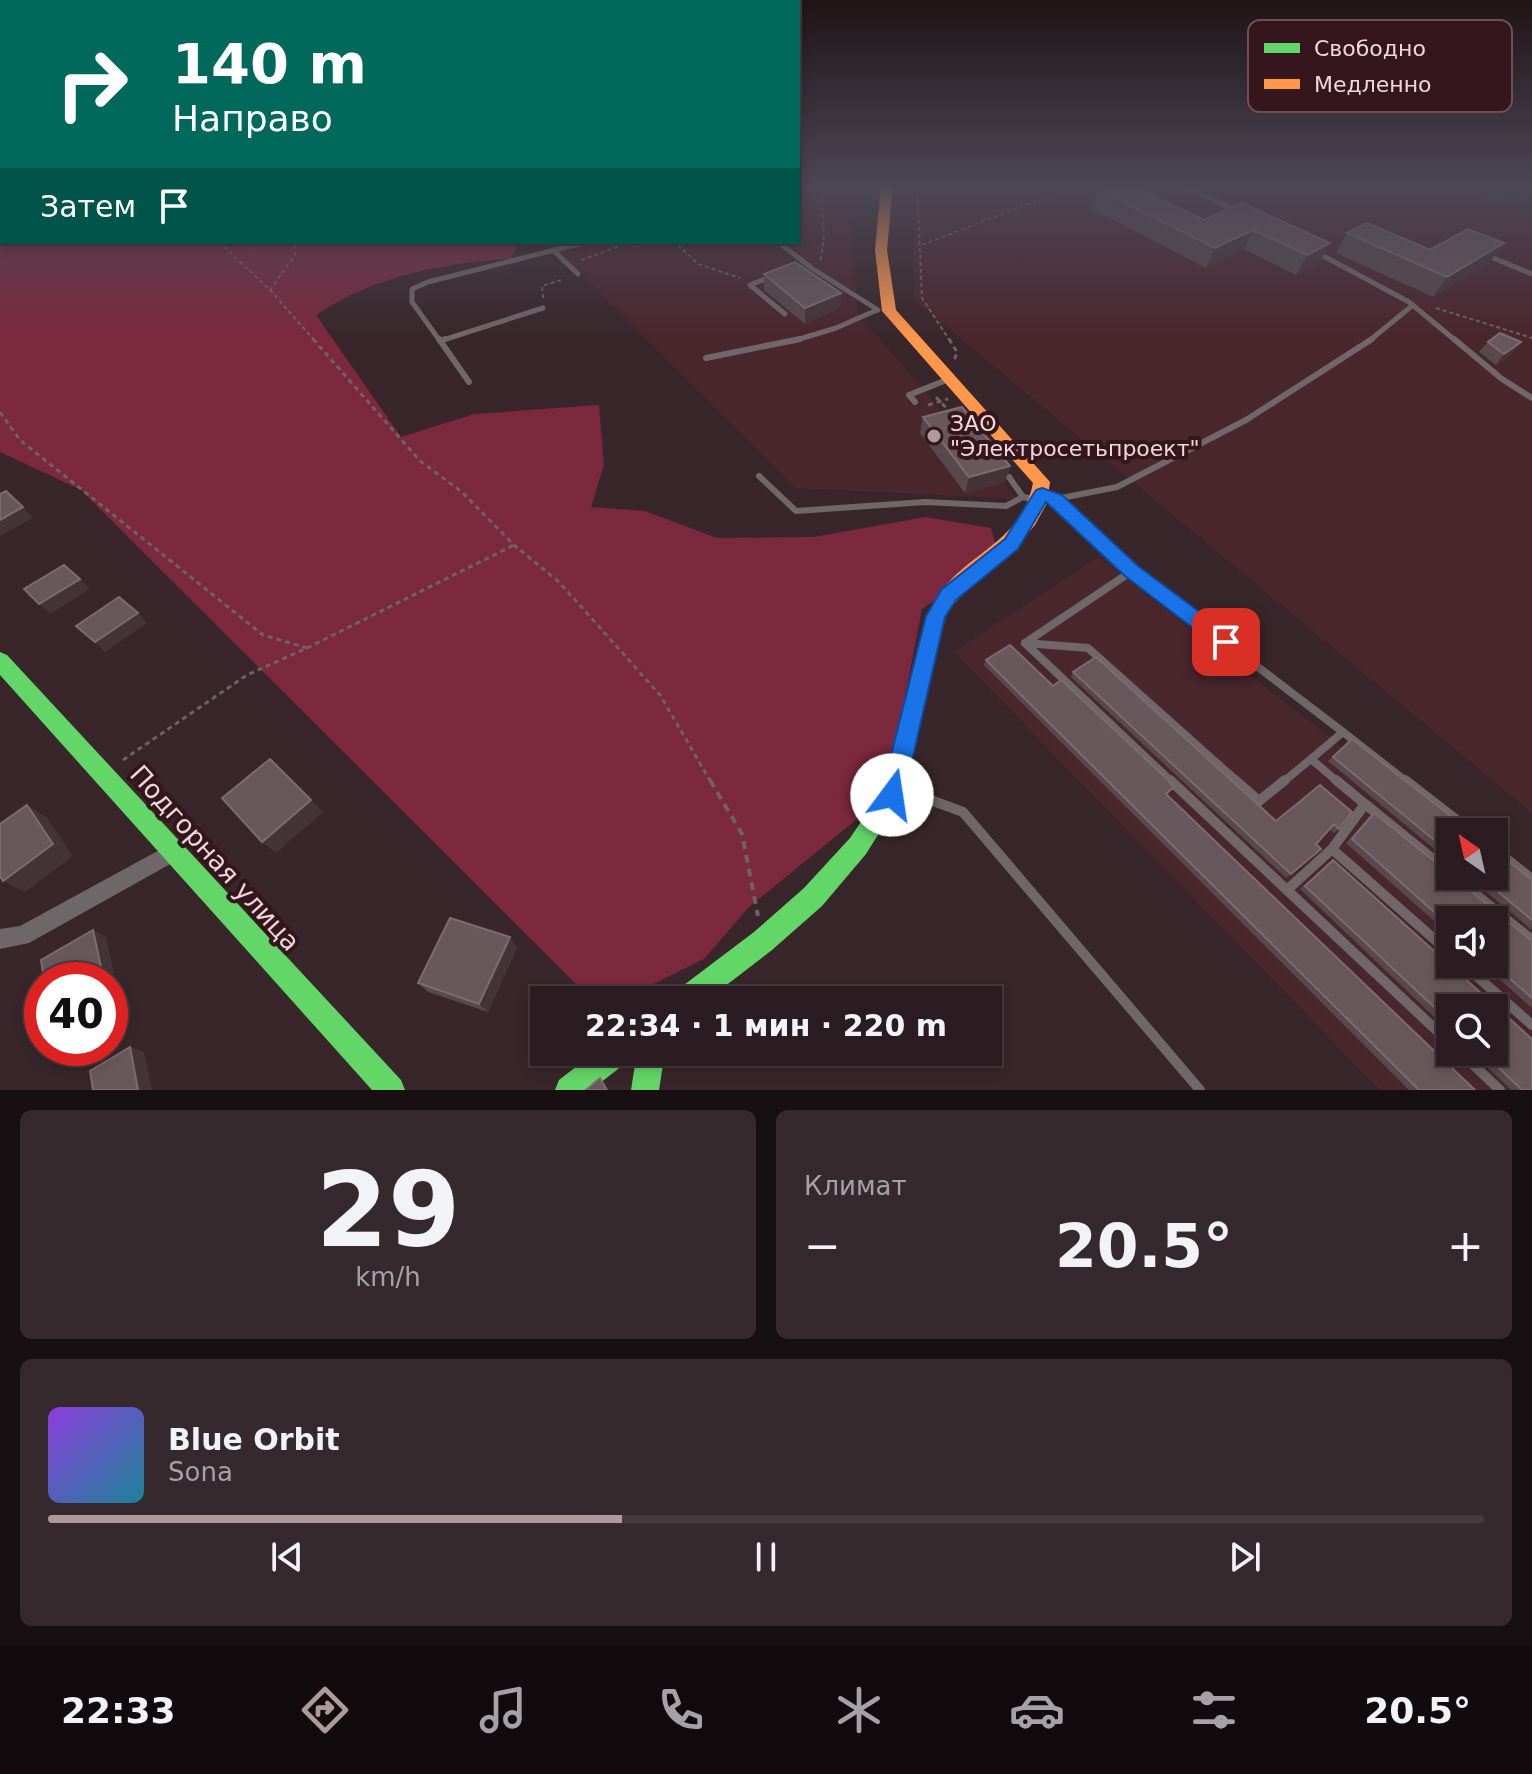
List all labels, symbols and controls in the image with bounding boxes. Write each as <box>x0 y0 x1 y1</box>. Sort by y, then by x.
legend <box>1248 20 1512 112</box>
text: 140 m <box>172 31 367 96</box>
icon: right <box>40 32 144 136</box>
text: Свободно <box>1314 36 1426 61</box>
text: Медленно <box>1314 72 1432 97</box>
text: Направо <box>172 98 333 139</box>
icon: arrive <box>152 184 196 228</box>
text: Затем <box>40 189 136 224</box>
place label: ЗАО "Электросетьпроект" <box>950 411 1200 461</box>
marker: ЗАО "Электросетьпроект" <box>925 427 943 445</box>
pin <box>1192 608 1260 676</box>
icon: arrive <box>1204 620 1248 664</box>
position arrow <box>850 753 934 837</box>
street label: Подгорная улица <box>124 759 306 957</box>
north arrow <box>1436 818 1508 890</box>
map controls <box>1436 818 1508 1066</box>
button: sound <box>1436 906 1508 978</box>
speed limit sign: 40 <box>24 962 128 1066</box>
button: search <box>1436 994 1508 1066</box>
text: 22:34 · 1 мин · 220 m <box>585 1008 947 1043</box>
text: 29 <box>316 1149 460 1271</box>
text: Климат <box>804 1171 907 1201</box>
text: 20.5° <box>1055 1211 1233 1281</box>
text: − <box>804 1220 841 1271</box>
text: + <box>1447 1220 1484 1271</box>
text: km/h <box>355 1262 421 1292</box>
text: Blue Orbit <box>168 1422 340 1457</box>
text: Sona <box>168 1457 233 1487</box>
icon: previous <box>265 1535 309 1579</box>
icon: pause <box>744 1535 788 1579</box>
icon: next <box>1223 1535 1267 1579</box>
icon: directions <box>297 1682 353 1738</box>
icon: music <box>475 1682 531 1738</box>
icon: phone <box>653 1682 709 1738</box>
icon: climate <box>831 1682 887 1738</box>
icon: car <box>1009 1682 1065 1738</box>
icon: filters <box>1186 1682 1242 1738</box>
text: 22:33 <box>61 1690 176 1731</box>
text: 20.5° <box>1364 1690 1471 1731</box>

